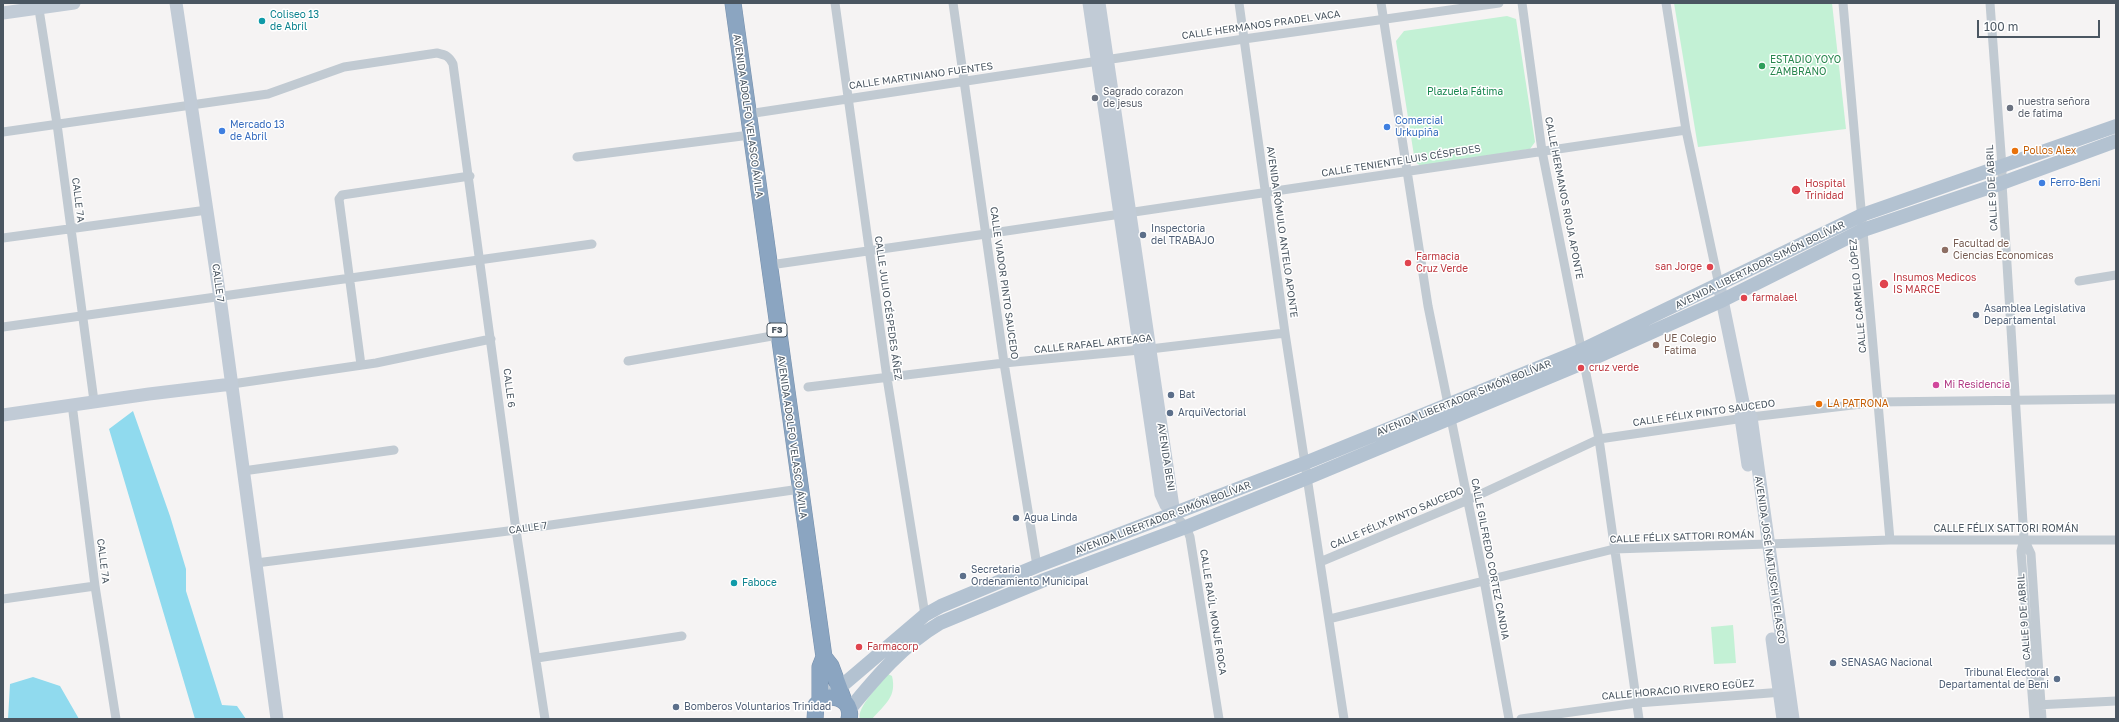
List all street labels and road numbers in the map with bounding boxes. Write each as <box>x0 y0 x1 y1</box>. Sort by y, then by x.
street label: CALLE HERMANOS PRADEL VACA <box>1181 8 1341 42</box>
street label: AVENIDA ADOLFO VELASCO ÁVILA <box>731 34 765 198</box>
street label: CALLE MARTINIANO FUENTES <box>848 60 994 92</box>
street label: CALLE HERMANOS RIOJA APONTE <box>1542 116 1586 280</box>
street label: CALLE TENIENTE LUIS CÉSPEDES <box>1321 142 1481 180</box>
street label: CALLE 9 DE ABRIL <box>1984 145 2000 231</box>
street label: AVENIDA RÓMULO ANTELO APONTE <box>1264 146 1300 318</box>
street label: CALLE 7A <box>69 177 87 223</box>
street label: CALLE VIADOR PINTO SAUCEDO <box>987 206 1021 360</box>
street label: AVENIDA LIBERTADOR SIMÓN BOLÍVAR <box>1673 219 1847 311</box>
street label: CALLE JULIO CÉSPEDES ÁÑEZ <box>872 235 904 381</box>
street label: CALLE CARMELO LÓPEZ <box>1847 238 1869 354</box>
street label: CALLE 7 <box>209 263 227 303</box>
road number: F3 <box>767 323 787 337</box>
street label: CALLE RAFAEL ARTEAGA <box>1033 332 1153 356</box>
street label: AVENIDA ADOLFO VELASCO ÁVILA <box>775 355 809 519</box>
street label: AVENIDA LIBERTADOR SIMÓN BOLÍVAR <box>1375 357 1553 439</box>
street label: CALLE 6 <box>501 368 517 408</box>
street label: CALLE FÉLIX PINTO SAUCEDO <box>1632 397 1776 429</box>
street label: AVENIDA BENI <box>1155 422 1177 492</box>
street label: AVENIDA JOSÉ NATUSCH VELASCO <box>1752 475 1788 645</box>
street label: CALLE GILFREDO CORTEZ CANDIA <box>1468 477 1512 641</box>
street label: AVENIDA LIBERTADOR SIMÓN BOLÍVAR <box>1073 479 1253 557</box>
street label: CALLE FÉLIX PINTO SAUCEDO <box>1328 484 1466 552</box>
street label: CALLE 7 <box>508 519 548 537</box>
street label: CALLE FÉLIX SATTORI ROMÁN <box>1933 523 2079 535</box>
street label: CALLE FÉLIX SATTORI ROMÁN <box>1609 528 1755 546</box>
street label: CALLE 7A <box>94 538 112 584</box>
street label: CALLE RAÚL MONJE ROCA <box>1197 548 1229 676</box>
street label: CALLE 9 DE ABRIL <box>2015 573 2033 661</box>
street label: CALLE HORACIO RIVERO EGÜEZ <box>1601 677 1755 703</box>

